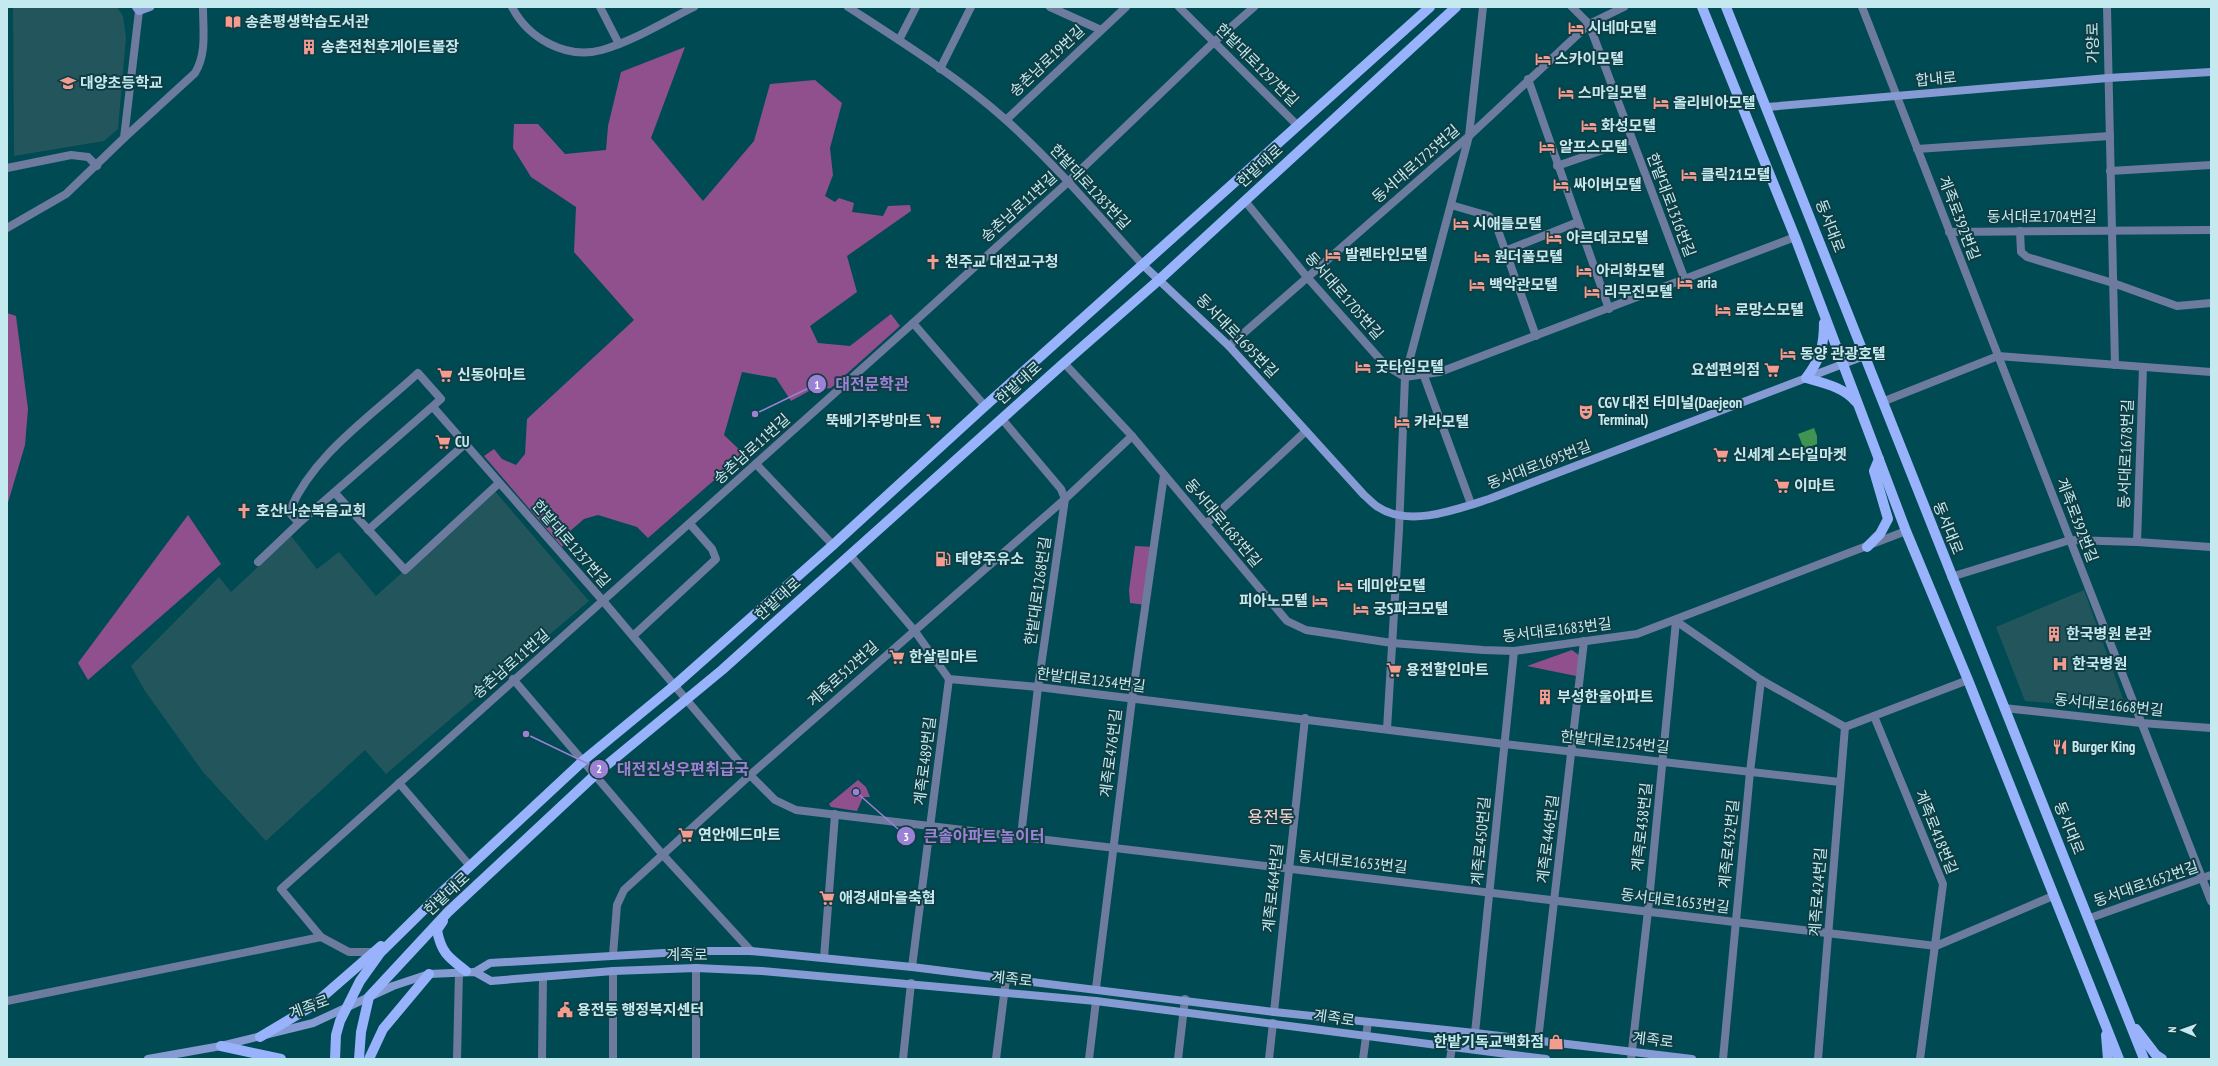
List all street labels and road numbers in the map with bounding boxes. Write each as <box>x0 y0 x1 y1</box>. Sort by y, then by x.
street label: 한밭대로1297번길 <box>1212 19 1303 110</box>
street label: 송촌남로19번길 <box>1005 21 1088 100</box>
street label: 가양로 <box>2083 22 2102 64</box>
street label: 합내로 <box>1915 67 1957 90</box>
street label: 동서대로1725번길 <box>1368 120 1463 207</box>
street label: 한밭대로1283번길 <box>1046 140 1135 233</box>
street label: 한밭대로 <box>1233 140 1287 191</box>
street label: 한밭대로1316번길 <box>1643 150 1700 259</box>
street label: 송촌남로11번길 <box>977 167 1061 246</box>
street label: 계족로392번길 <box>1935 173 1984 263</box>
street label: 동서대로 <box>1812 197 1849 255</box>
street label: 동서대로1704번길 <box>1987 207 2097 226</box>
street label: 동서대로1705번길 <box>1301 248 1388 343</box>
street label: 동서대로1695번길 <box>1192 290 1282 382</box>
street label: 한밭대로 <box>992 357 1046 408</box>
street label: 동서대로1678번길 <box>2114 399 2137 509</box>
street label: 송촌남로11번길 <box>710 409 794 488</box>
street label: 동서대로1695번길 <box>1484 436 1593 493</box>
street label: 동서대로1683번길 <box>1181 475 1266 571</box>
street label: 계족로392번길 <box>2053 475 2102 565</box>
street label: 한밭대로1237번길 <box>528 496 615 591</box>
street label: 동서대로 <box>1929 499 1968 557</box>
street label: 한밭대로1268번길 <box>1020 535 1055 647</box>
street label: 한밭대로 <box>751 573 805 624</box>
street label: 동서대로1683번길 <box>1501 613 1613 646</box>
street label: 송촌남로11번길 <box>468 625 553 702</box>
street label: 계족로512번길 <box>803 637 882 711</box>
street label: 한밭대로1254번길 <box>1035 663 1147 696</box>
street label: 동서대로1668번길 <box>2053 689 2165 720</box>
street label: 계족로476번길 <box>1096 707 1125 798</box>
street label: 계족로489번길 <box>910 715 939 806</box>
street label: 한밭대로1254번길 <box>1559 726 1671 757</box>
street label: 계족로438번길 <box>1627 782 1656 872</box>
street label: 계족로418번길 <box>1911 787 1962 877</box>
street label: 계족로446번길 <box>1533 793 1562 884</box>
street label: 계족로450번길 <box>1467 796 1494 886</box>
street label: 계족로432번길 <box>1714 799 1743 889</box>
street label: 동서대로 <box>2050 799 2089 857</box>
street label: 계족로464번길 <box>1258 843 1287 933</box>
street label: 동서대로1653번길 <box>1297 846 1409 877</box>
street label: 계족로424번길 <box>1805 847 1830 937</box>
street label: 동서대로1652번길 <box>2091 857 2201 910</box>
street label: 한밭대로 <box>420 868 473 919</box>
street label: 동서대로1653번길 <box>1619 884 1731 917</box>
street label: 계족로 <box>666 945 708 964</box>
street label: 계족로 <box>990 967 1034 990</box>
street label: 계족로 <box>286 991 332 1023</box>
street label: 계족로 <box>1312 1005 1356 1030</box>
street label: 계족로 <box>1631 1028 1675 1051</box>

